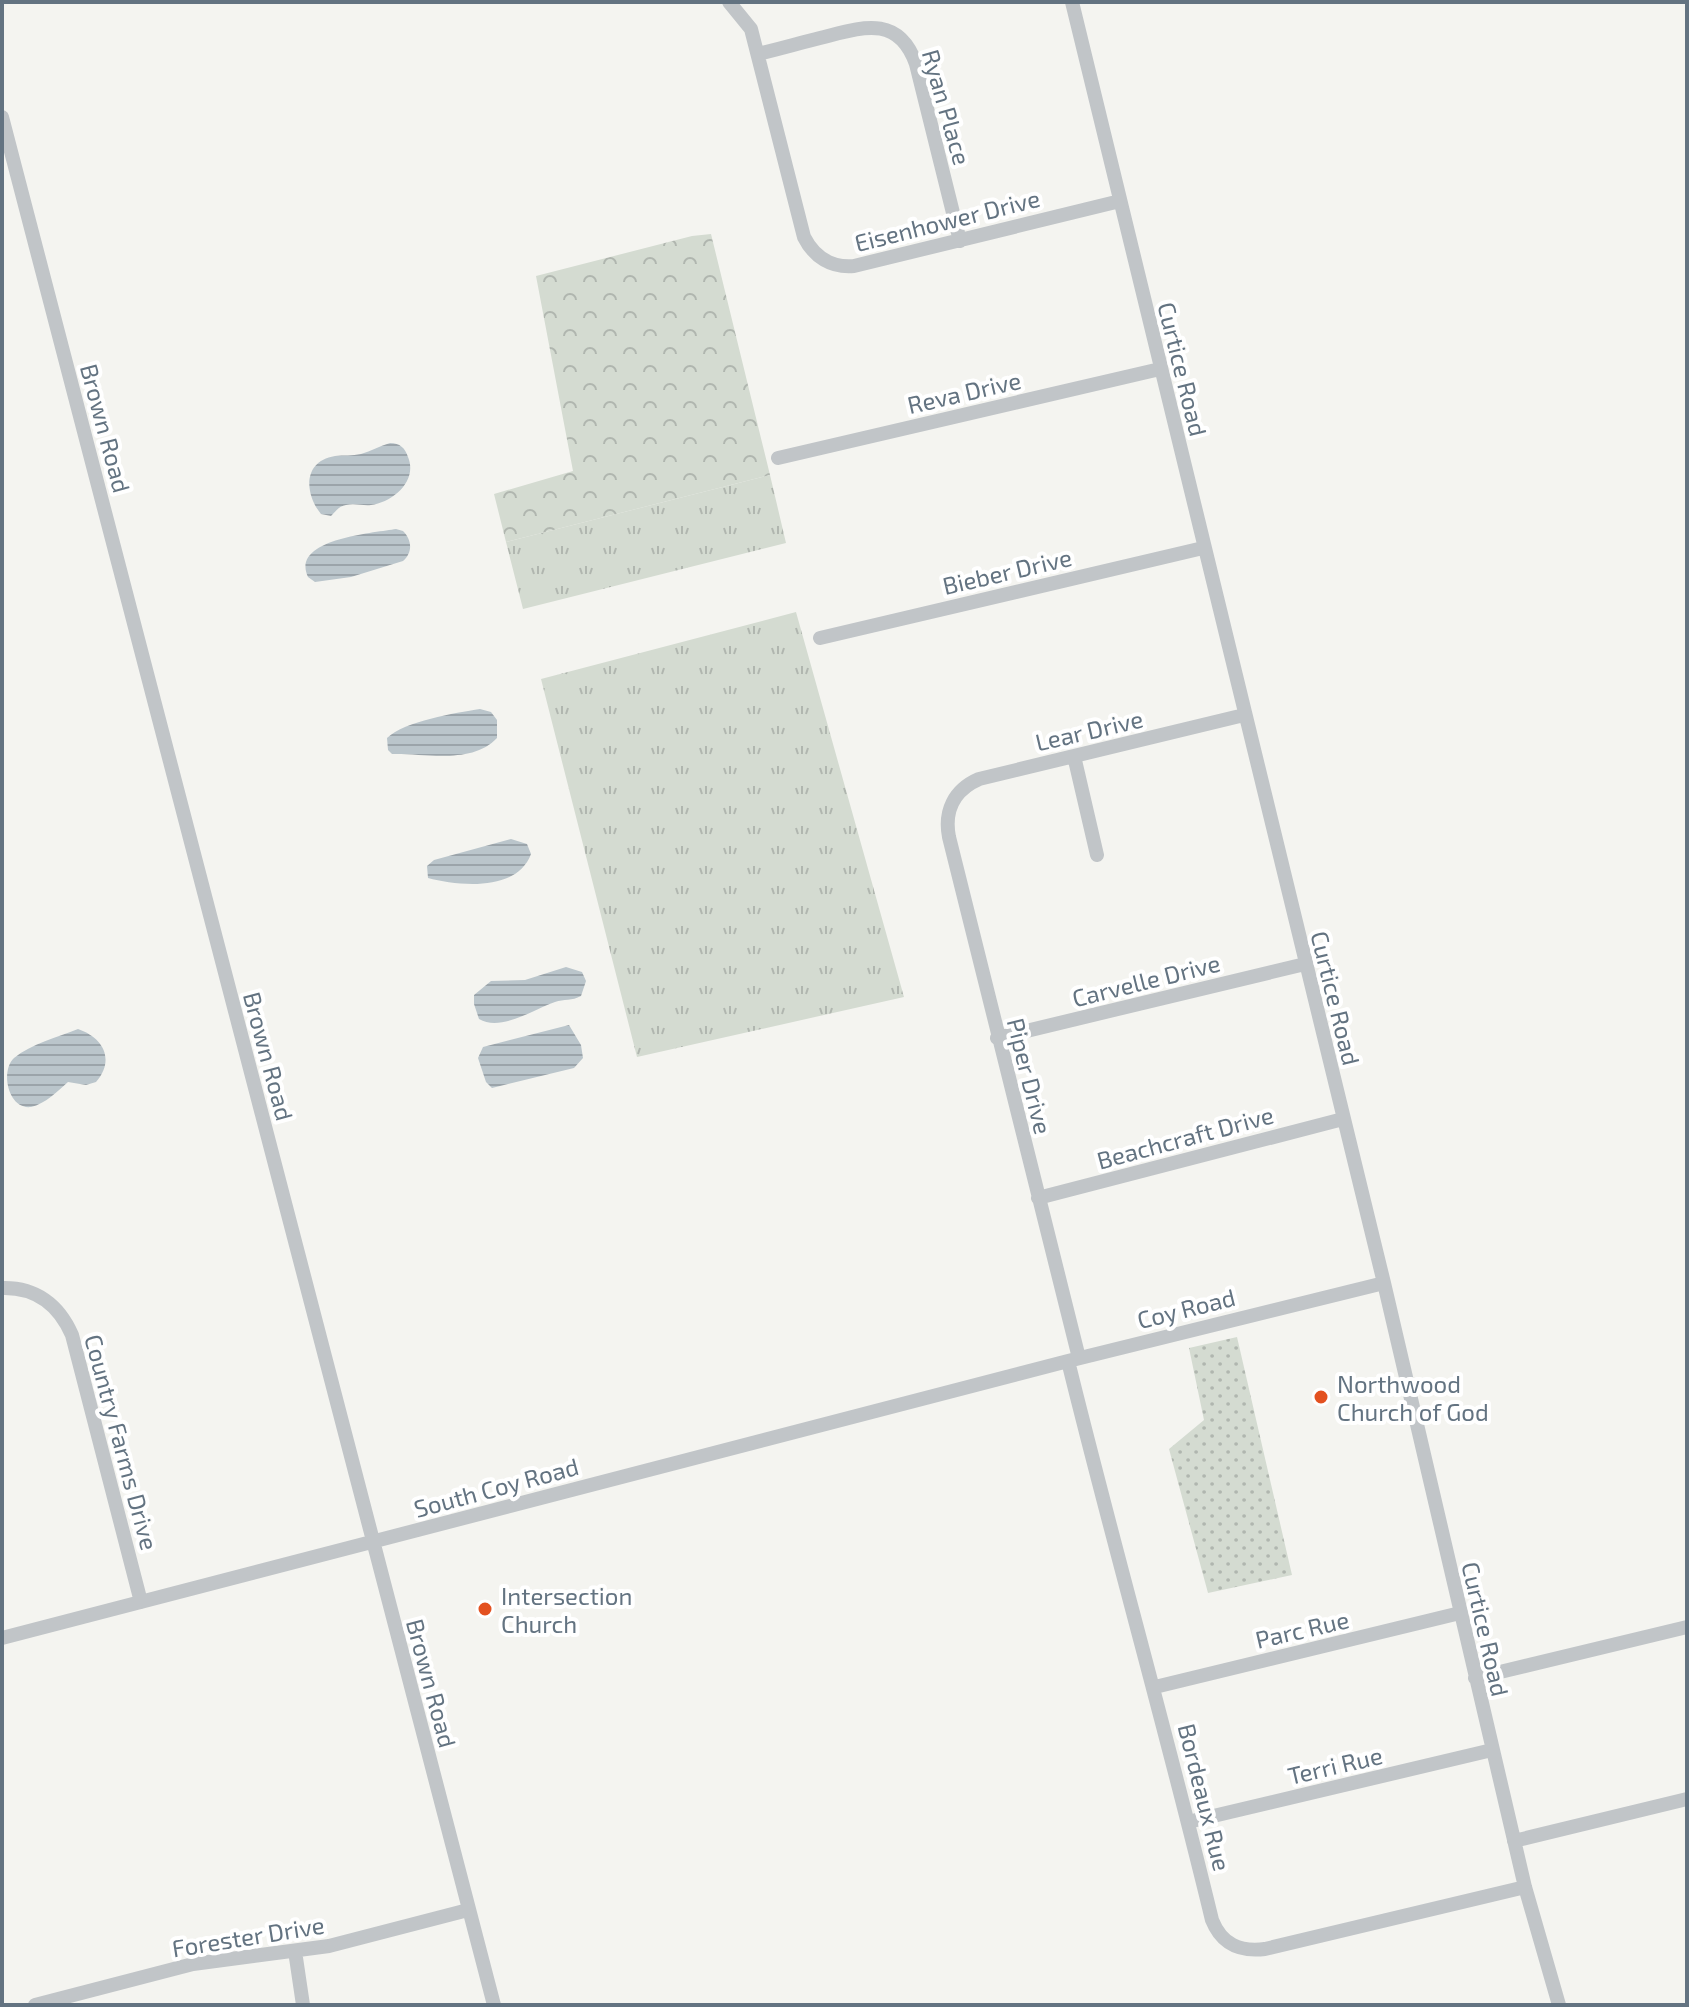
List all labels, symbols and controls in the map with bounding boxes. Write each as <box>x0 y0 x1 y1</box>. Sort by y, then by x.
street label: Ryan Place <box>917 46 977 168</box>
street label: Eisenhower Drive <box>851 183 1043 257</box>
street label: Curtice Road <box>1152 299 1214 439</box>
street label: Brown Road <box>75 360 137 496</box>
street label: Reva Drive <box>904 365 1024 419</box>
street label: Bieber Drive <box>940 542 1074 600</box>
street label: Lear Drive <box>1032 704 1146 756</box>
street label: Curtice Road <box>1305 928 1367 1068</box>
street label: Carvelle Drive <box>1069 948 1223 1012</box>
street label: Brown Road <box>238 988 300 1124</box>
street label: Piper Drive <box>1002 1015 1058 1137</box>
street label: Beachcraft Drive <box>1093 1099 1277 1175</box>
street label: Coy Road <box>1134 1282 1238 1334</box>
street label: Country Farms Drive <box>79 1331 165 1553</box>
place label: Northwood Church of God <box>1337 1369 1489 1426</box>
marker: Northwood Church of God <box>1312 1388 1330 1406</box>
street label: South Coy Road <box>411 1451 581 1523</box>
street label: Curtice Road <box>1456 1559 1516 1699</box>
place label: Intersection Church <box>501 1581 632 1638</box>
marker: Intersection Church <box>476 1600 494 1618</box>
street label: Parc Rue <box>1252 1604 1352 1654</box>
street label: Brown Road <box>401 1615 463 1751</box>
street label: Bordeaux Rue <box>1173 1720 1237 1874</box>
street label: Terri Rue <box>1285 1740 1385 1790</box>
street label: Forester Drive <box>170 1910 326 1962</box>

